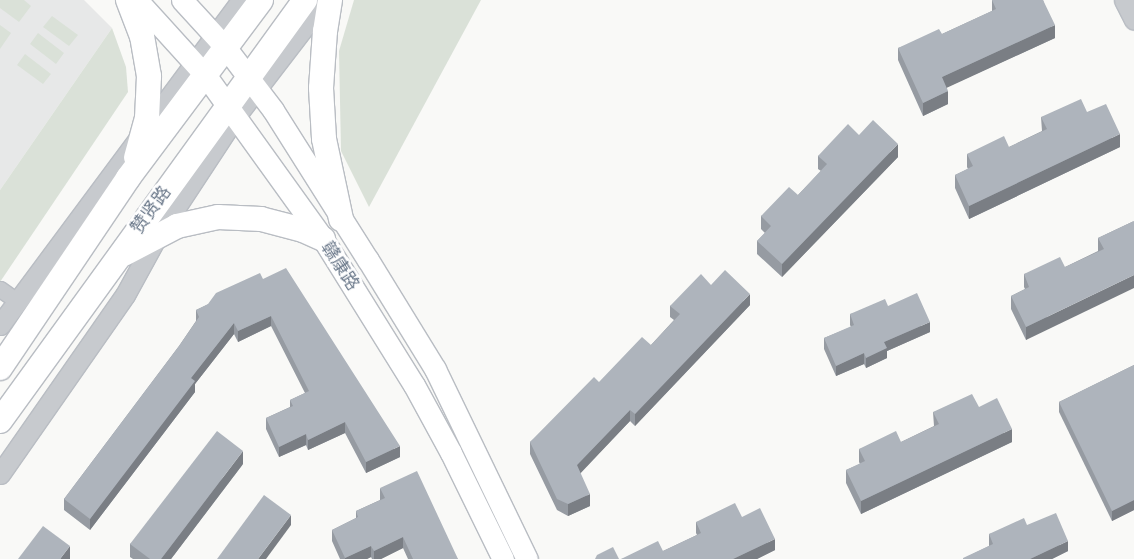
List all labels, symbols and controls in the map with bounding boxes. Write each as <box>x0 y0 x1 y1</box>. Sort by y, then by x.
street label: 赞贤路 <box>126 182 176 238</box>
street label: 赣康路 <box>316 237 364 295</box>

